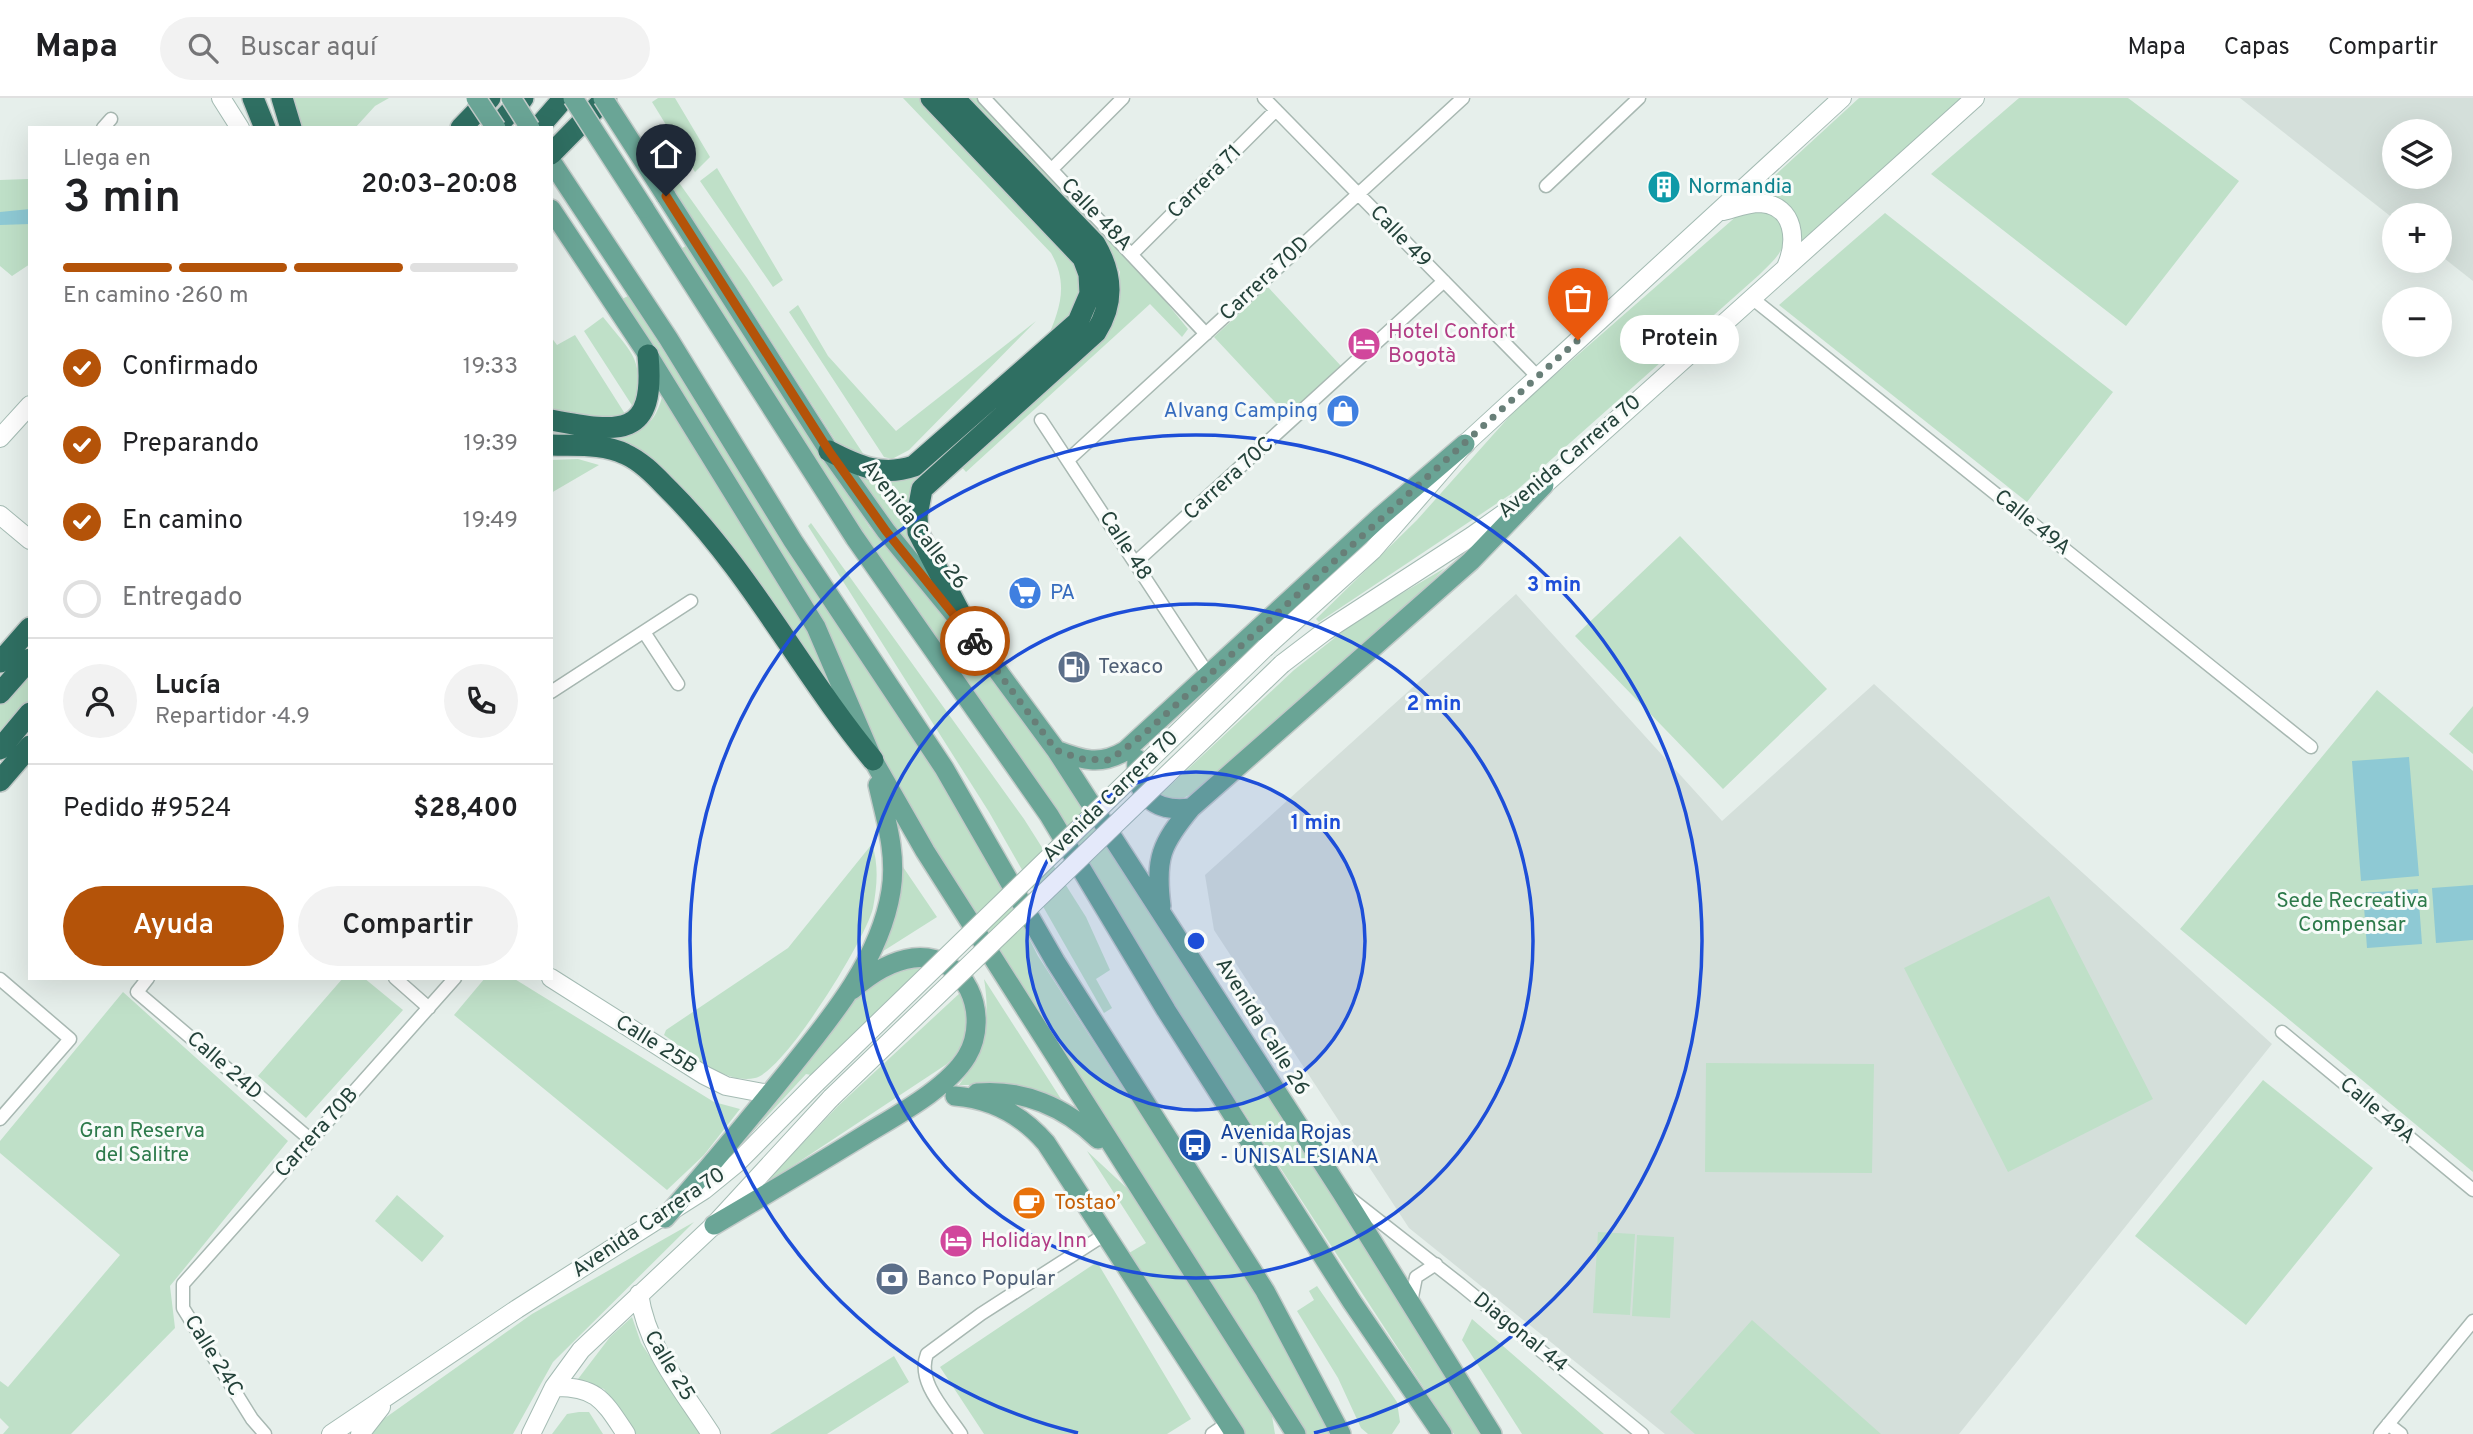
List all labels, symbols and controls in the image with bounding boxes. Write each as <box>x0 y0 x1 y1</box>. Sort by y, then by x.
search box <box>160 17 650 80</box>
text: Mapa <box>35 27 118 69</box>
icon: search <box>184 29 222 67</box>
text: Buscar aquí <box>240 32 377 65</box>
text: Mapa <box>2128 33 2186 63</box>
text: Capas <box>2224 33 2290 63</box>
text: Compartir <box>2328 33 2438 63</box>
map controls <box>2382 119 2452 357</box>
button: layers <box>2382 119 2452 189</box>
pin <box>636 124 696 196</box>
icon: home <box>647 135 685 173</box>
street label: Carrera 71 <box>1162 139 1248 225</box>
text: Llega en <box>63 145 151 174</box>
building icon: Normandia <box>1645 168 1683 206</box>
text: 20:03–20:08 <box>361 169 518 202</box>
text: 3 min <box>63 170 181 229</box>
street label: Calle 48A <box>1054 173 1138 257</box>
place label: Normandia <box>1688 174 1792 201</box>
street label: Calle 49 <box>1363 200 1437 274</box>
button: + <box>2382 203 2452 273</box>
street label: Carrera 70D <box>1214 231 1316 327</box>
pin <box>1548 268 1608 340</box>
icon: bag <box>1559 279 1597 317</box>
text: En camino · 260 m <box>63 282 248 311</box>
button: − <box>2382 287 2452 357</box>
callout: Protein <box>1620 316 1739 364</box>
place label: Hotel Confort Bogotà <box>1388 319 1515 370</box>
hotel icon: Hotel Confort Bogotà <box>1345 325 1383 363</box>
text: Protein <box>1641 325 1718 354</box>
icon: check <box>63 349 101 387</box>
text: Confirmado <box>122 351 259 384</box>
text: 19:33 <box>463 353 518 382</box>
street label: Avenida Carrera 70 <box>1493 389 1647 525</box>
shop icon: Alvang Camping <box>1324 392 1362 430</box>
place label: Alvang Camping <box>1164 398 1318 425</box>
icon: check <box>63 426 101 464</box>
text: Preparando <box>122 428 259 461</box>
text: 19:39 <box>463 430 518 459</box>
street label: Carrera 70C <box>1178 431 1280 527</box>
street label: Avenida Calle 26 <box>855 455 973 595</box>
street label: Calle 49A <box>1988 484 2076 562</box>
icon: check <box>63 503 101 541</box>
text: En camino <box>122 505 243 538</box>
street label: Calle 48 <box>1093 506 1157 586</box>
text: 19:49 <box>463 507 518 536</box>
text: 3 min <box>1527 572 1581 599</box>
supermarket icon: PA <box>1006 574 1044 612</box>
place label: PA <box>1050 580 1075 607</box>
text: Entregado <box>122 582 242 615</box>
courier <box>940 606 1010 676</box>
icon: bike <box>956 622 994 660</box>
fuel station icon: Texaco <box>1055 648 1093 686</box>
place label: Texaco <box>1098 654 1163 681</box>
button: person <box>63 664 137 738</box>
button: phone <box>444 664 518 738</box>
text: Lucía <box>155 670 221 703</box>
text: 2 min <box>1407 691 1461 718</box>
text: Repartidor · 4.9 <box>155 703 310 732</box>
street label: Avenida Carrera 70 <box>1037 725 1185 869</box>
text: Pedido #9524 <box>63 793 231 826</box>
text: $28,400 <box>413 793 518 826</box>
text: 1 min <box>1291 810 1341 837</box>
button: Ayuda <box>63 886 284 966</box>
button: Compartir <box>298 886 518 966</box>
park label: Sede Recreativa Compensar <box>2276 888 2428 939</box>
centre of rings <box>1184 929 1208 953</box>
street label: Avenida Calle 26 <box>1209 953 1315 1101</box>
street label: Calle 25B <box>610 1009 702 1081</box>
street label: Calle 24D <box>180 1026 268 1106</box>
street label: Calle 49A <box>2334 1072 2420 1150</box>
street label: Carrera 70B <box>269 1082 365 1184</box>
park label: Gran Reserva del Salitre <box>79 1118 205 1169</box>
place label: Avenida Rojas - UNISALESIANA <box>1220 1120 1379 1171</box>
bus stop icon: Avenida Rojas - UNISALESIANA <box>1176 1126 1214 1164</box>
street label: Avenida Carrera 70 <box>567 1162 731 1284</box>
cafe icon: Tostao’ <box>1010 1184 1048 1222</box>
place label: Tostao’ <box>1054 1190 1121 1217</box>
hotel icon: Holiday Inn <box>937 1222 975 1260</box>
place label: Holiday Inn <box>981 1228 1087 1255</box>
bank icon: Banco Popular <box>873 1260 911 1298</box>
place label: Banco Popular <box>917 1266 1055 1293</box>
street label: Diagonal 44 <box>1467 1287 1573 1379</box>
street label: Calle 24C <box>177 1310 249 1402</box>
street label: Calle 25 <box>637 1326 701 1406</box>

